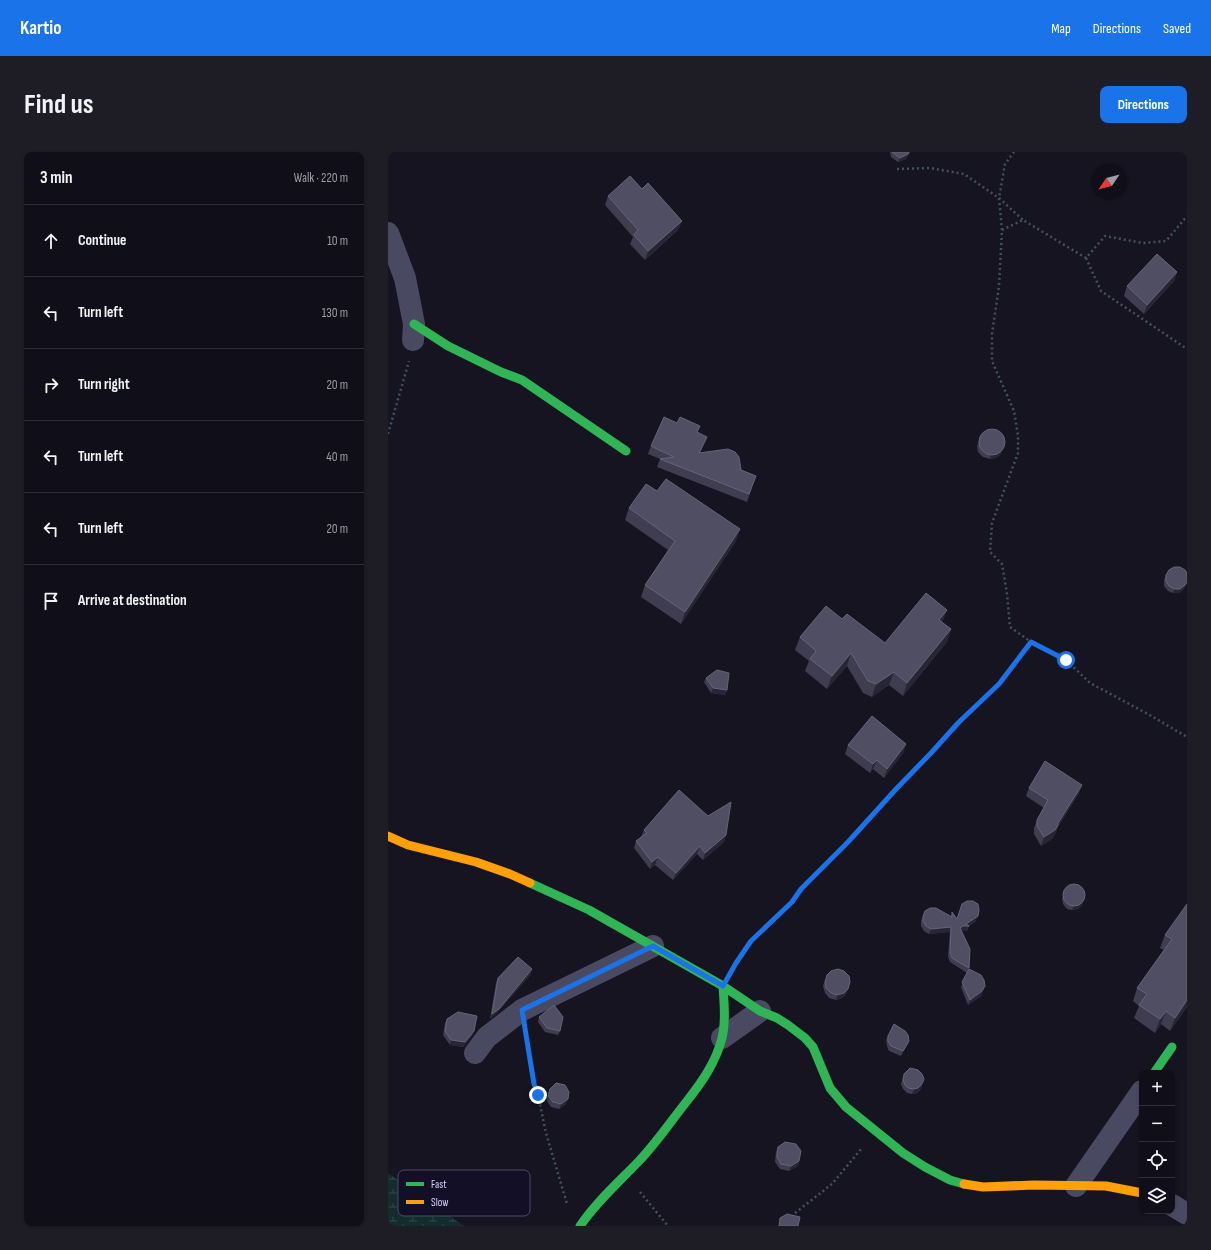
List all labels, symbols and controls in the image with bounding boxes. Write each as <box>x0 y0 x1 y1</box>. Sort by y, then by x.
text: Kartio <box>20 17 62 40</box>
text: Map <box>1051 20 1071 37</box>
text: Directions <box>1093 20 1141 37</box>
text: Saved <box>1163 20 1191 37</box>
button: Directions <box>1100 86 1187 123</box>
text: Find us <box>24 88 93 121</box>
north arrow <box>1091 164 1127 200</box>
text: 3 min <box>40 168 73 188</box>
text: Walk · 220 m <box>294 170 348 186</box>
icon: ahead <box>40 230 62 252</box>
text: Continue <box>78 231 127 250</box>
text: 10 m <box>327 233 348 249</box>
icon: left <box>40 302 62 324</box>
text: Turn left <box>78 303 123 322</box>
text: 130 m <box>322 305 348 321</box>
icon: right <box>40 374 62 396</box>
text: Turn right <box>78 375 130 394</box>
text: 20 m <box>326 377 348 393</box>
icon: left <box>40 446 62 468</box>
text: Turn left <box>78 447 123 466</box>
text: 40 m <box>326 449 348 465</box>
icon: left <box>40 518 62 540</box>
text: Turn left <box>78 519 123 538</box>
text: 20 m <box>326 521 348 537</box>
icon: arrive <box>40 590 62 612</box>
text: Arrive at destination <box>78 591 187 610</box>
route start <box>1057 651 1075 669</box>
map controls <box>1139 1070 1175 1214</box>
button: + <box>1139 1070 1175 1106</box>
route end <box>529 1086 547 1104</box>
button: − <box>1139 1106 1175 1142</box>
button: locate <box>1139 1142 1175 1178</box>
legend <box>398 1170 530 1216</box>
text: Fast <box>431 1178 447 1191</box>
button: layers <box>1139 1178 1175 1214</box>
text: Slow <box>431 1196 448 1209</box>

